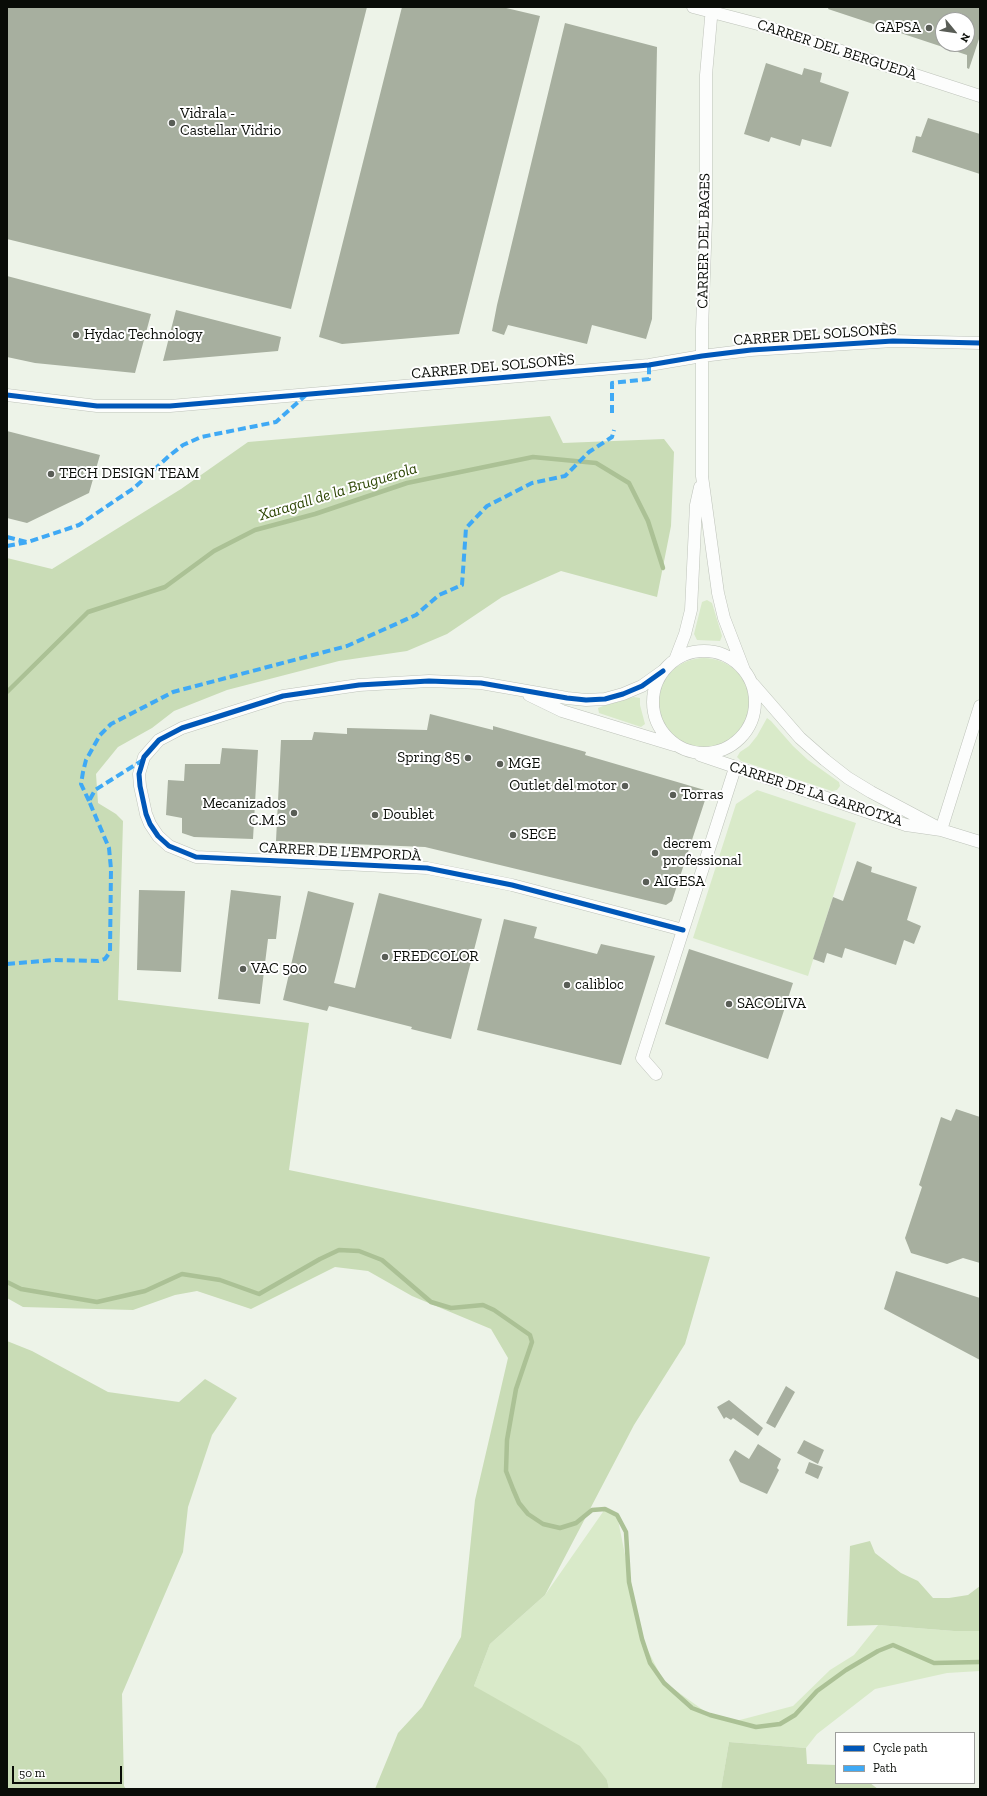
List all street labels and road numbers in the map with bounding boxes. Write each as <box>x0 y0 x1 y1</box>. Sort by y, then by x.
street label: CARRER DEL BERGUEDÀ <box>755 16 919 84</box>
street label: CARRER DEL BAGES <box>694 173 714 309</box>
street label: CARRER DEL SOLSONÈS <box>733 320 897 350</box>
street label: CARRER DEL SOLSONÈS <box>411 351 575 383</box>
street label: CARRER DE LA GARROTXA <box>727 757 905 831</box>
street label: CARRER DE L'EMPORDÀ <box>258 839 422 865</box>

